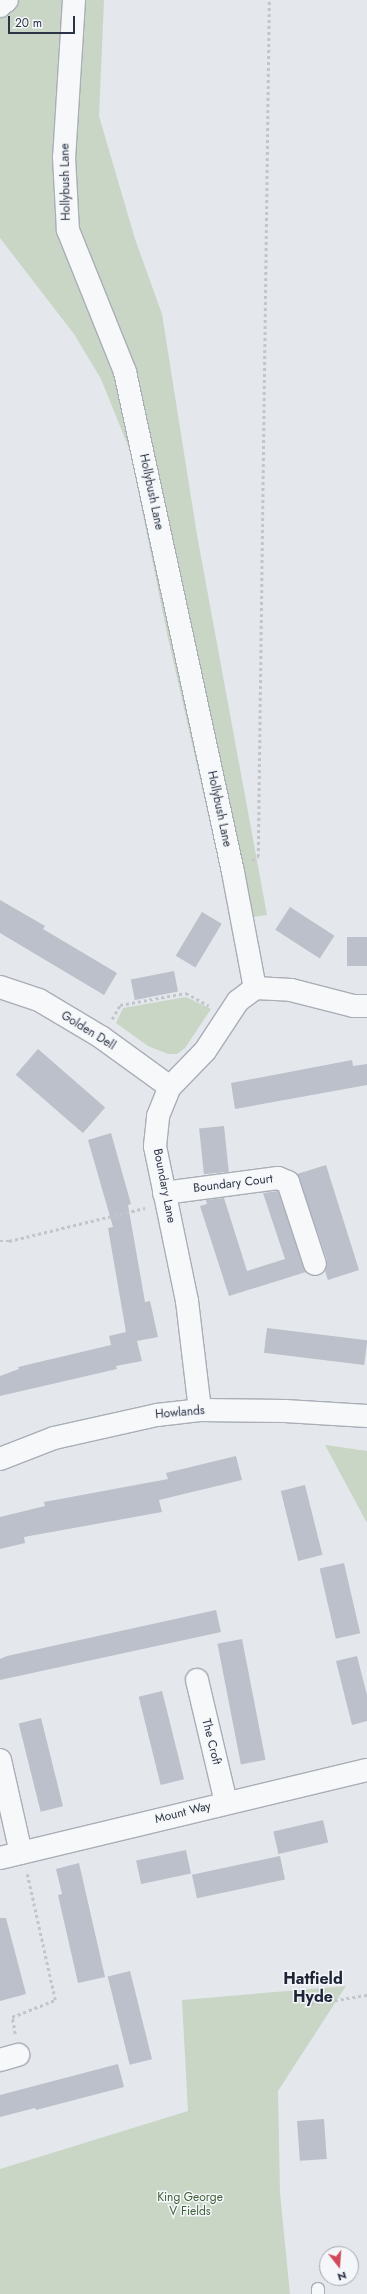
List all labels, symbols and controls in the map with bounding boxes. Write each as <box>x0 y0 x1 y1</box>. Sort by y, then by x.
scale bar <box>10 8 77 34</box>
text: 20 m <box>15 14 42 32</box>
street label: Hollybush Lane <box>58 143 74 221</box>
street label: Hollybush Lane <box>136 453 166 531</box>
street label: Hollybush Lane <box>204 770 234 848</box>
street label: Golden Dell <box>58 1009 118 1053</box>
street label: Boundary Lane <box>150 1148 178 1224</box>
street label: Boundary Court <box>192 1172 274 1196</box>
street label: Howlands <box>155 1404 205 1422</box>
street label: The Croft <box>198 1718 224 1766</box>
street label: Mount Way <box>154 1799 212 1827</box>
district label: Hatfield Hyde <box>283 1969 343 2007</box>
park label: King George V Fields <box>157 2191 223 2219</box>
north arrow <box>319 2246 359 2286</box>
text: N <box>336 2268 349 2285</box>

